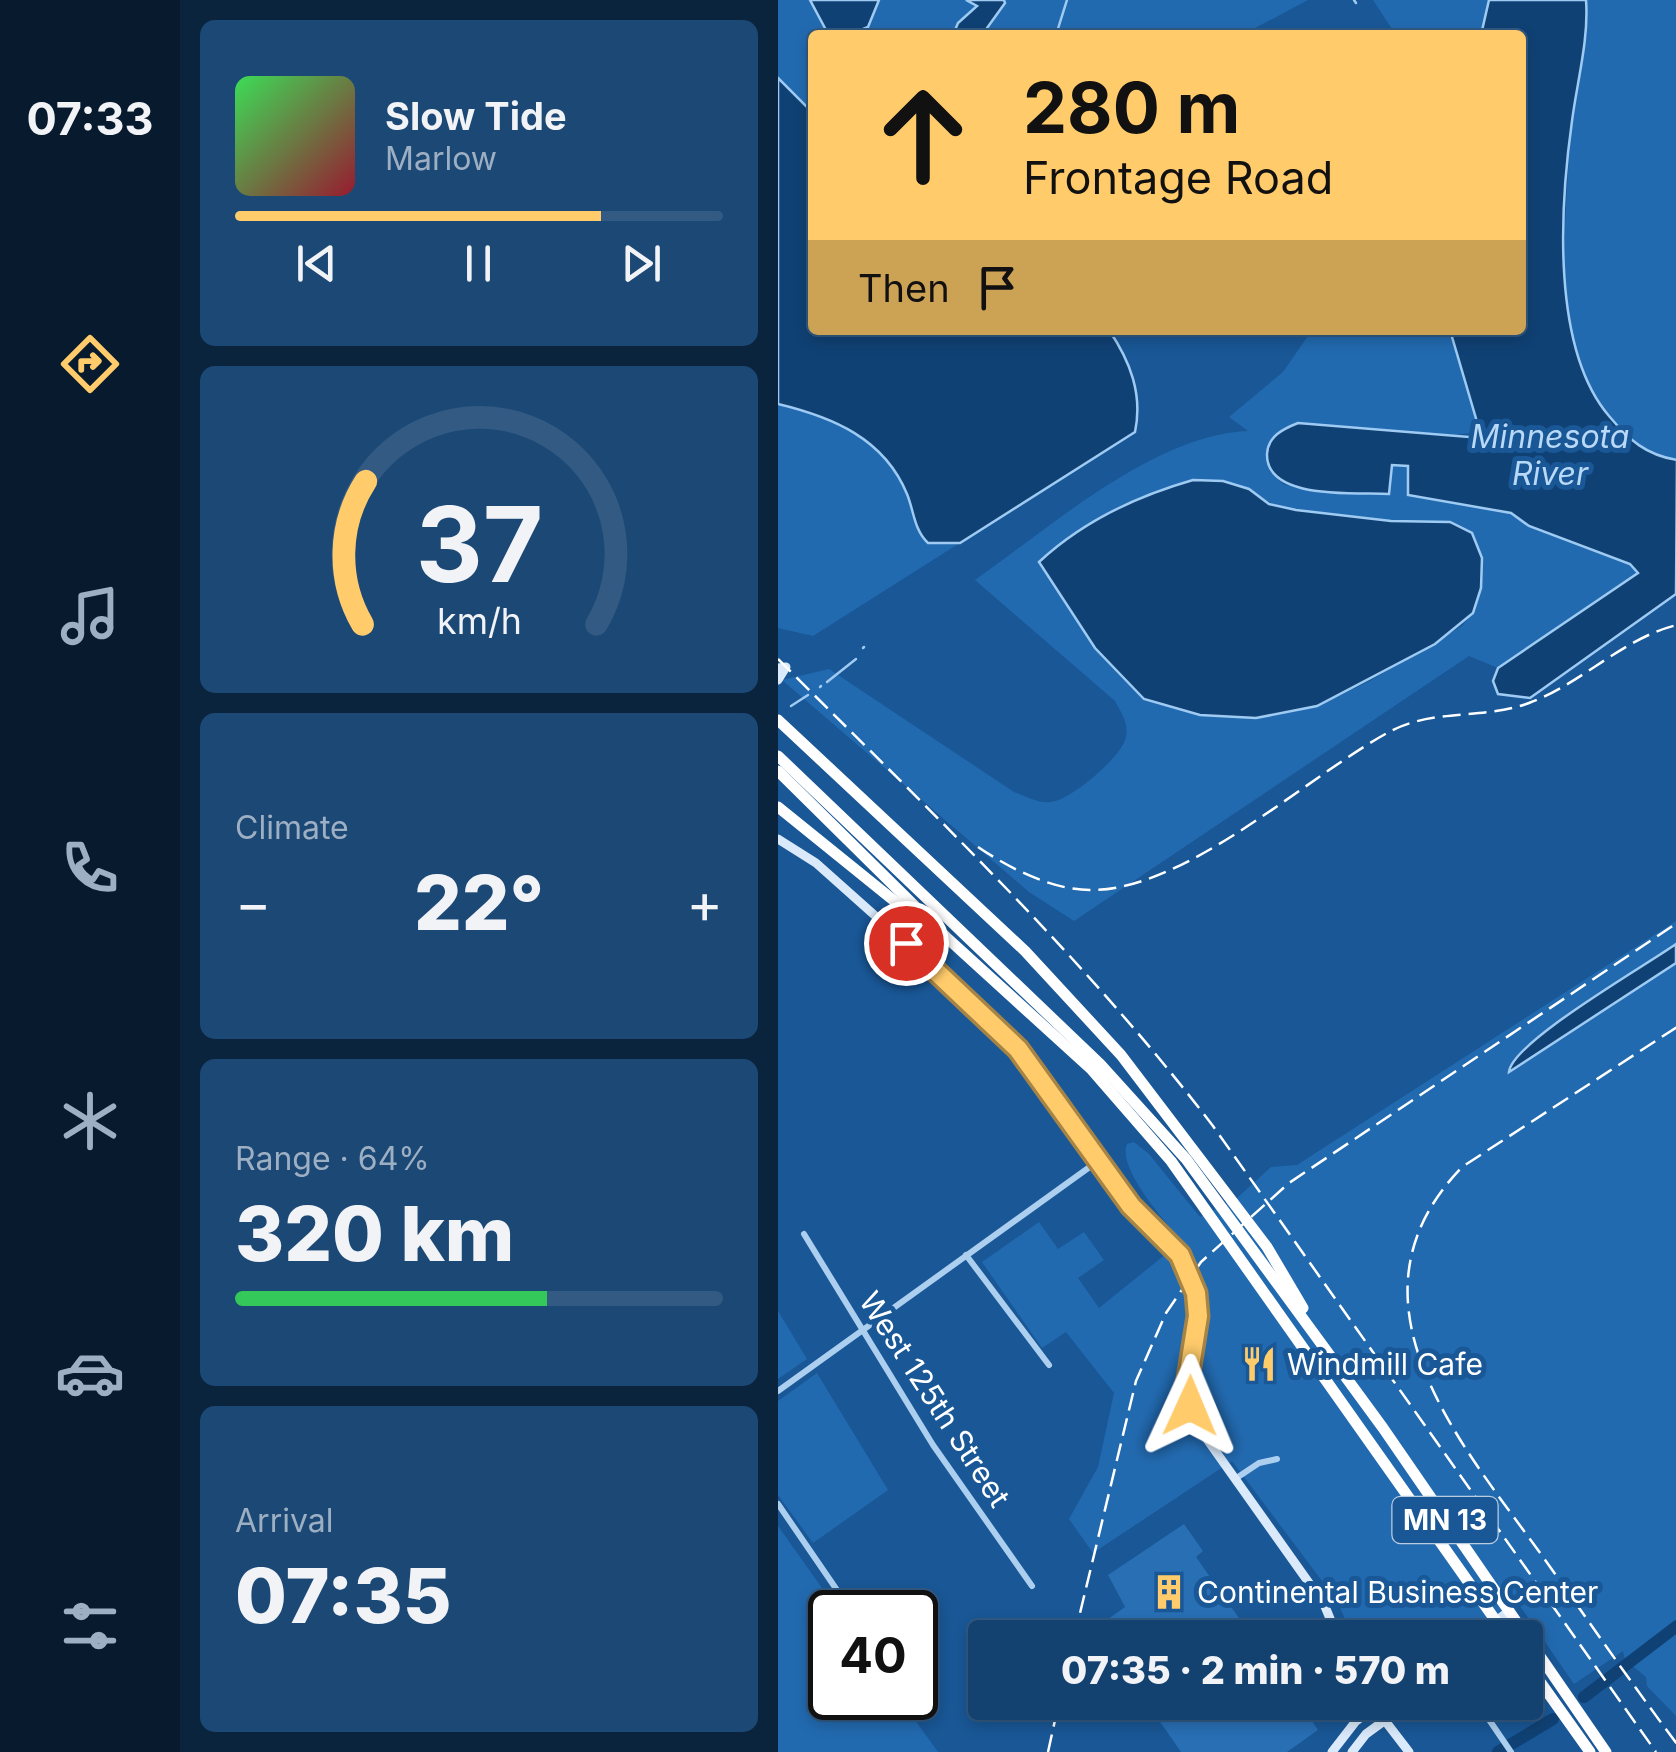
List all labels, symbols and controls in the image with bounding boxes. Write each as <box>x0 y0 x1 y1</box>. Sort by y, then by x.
text: 280 m <box>1023 65 1240 150</box>
icon: ahead <box>858 70 988 200</box>
text: 07:33 <box>26 91 154 146</box>
text: Slow Tide <box>385 93 567 139</box>
text: Marlow <box>385 139 497 178</box>
text: Frontage Road <box>1023 150 1333 205</box>
icon: previous <box>289 236 344 291</box>
icon: pause <box>451 236 506 291</box>
icon: next <box>614 236 669 291</box>
icon: arrive <box>970 260 1025 315</box>
text: Then <box>858 265 950 311</box>
icon: directions <box>55 329 125 399</box>
water label: Minnesota River <box>1471 417 1629 493</box>
text: 37 <box>415 481 543 607</box>
icon: music <box>55 581 125 651</box>
text: km/h <box>437 599 521 643</box>
text: Climate <box>235 808 349 847</box>
icon: phone <box>55 833 125 903</box>
text: 22° <box>414 857 544 948</box>
text: − <box>235 870 271 936</box>
text: + <box>687 870 723 936</box>
pin <box>864 901 949 986</box>
icon: arrive <box>879 916 934 971</box>
icon: climate <box>55 1086 125 1156</box>
text: Range · 64% <box>235 1139 430 1178</box>
text: 320 km <box>235 1188 514 1279</box>
street label: West 125th Street <box>852 1285 1018 1513</box>
icon: car <box>55 1338 125 1408</box>
restaurant icon: Windmill Cafe <box>1240 1345 1278 1383</box>
place label: Windmill Cafe <box>1287 1346 1483 1382</box>
position arrow <box>1138 1354 1242 1458</box>
road number: MN 13 <box>1392 1497 1498 1543</box>
text: Arrival <box>235 1501 333 1540</box>
text: 07:35 <box>235 1550 452 1641</box>
building icon: Continental Business Center <box>1150 1573 1188 1611</box>
place label: Continental Business Center <box>1197 1574 1598 1610</box>
speed limit sign: 40 <box>808 1590 938 1720</box>
icon: filters <box>55 1591 125 1661</box>
text: 07:35 · 2 min · 570 m <box>1061 1647 1450 1693</box>

